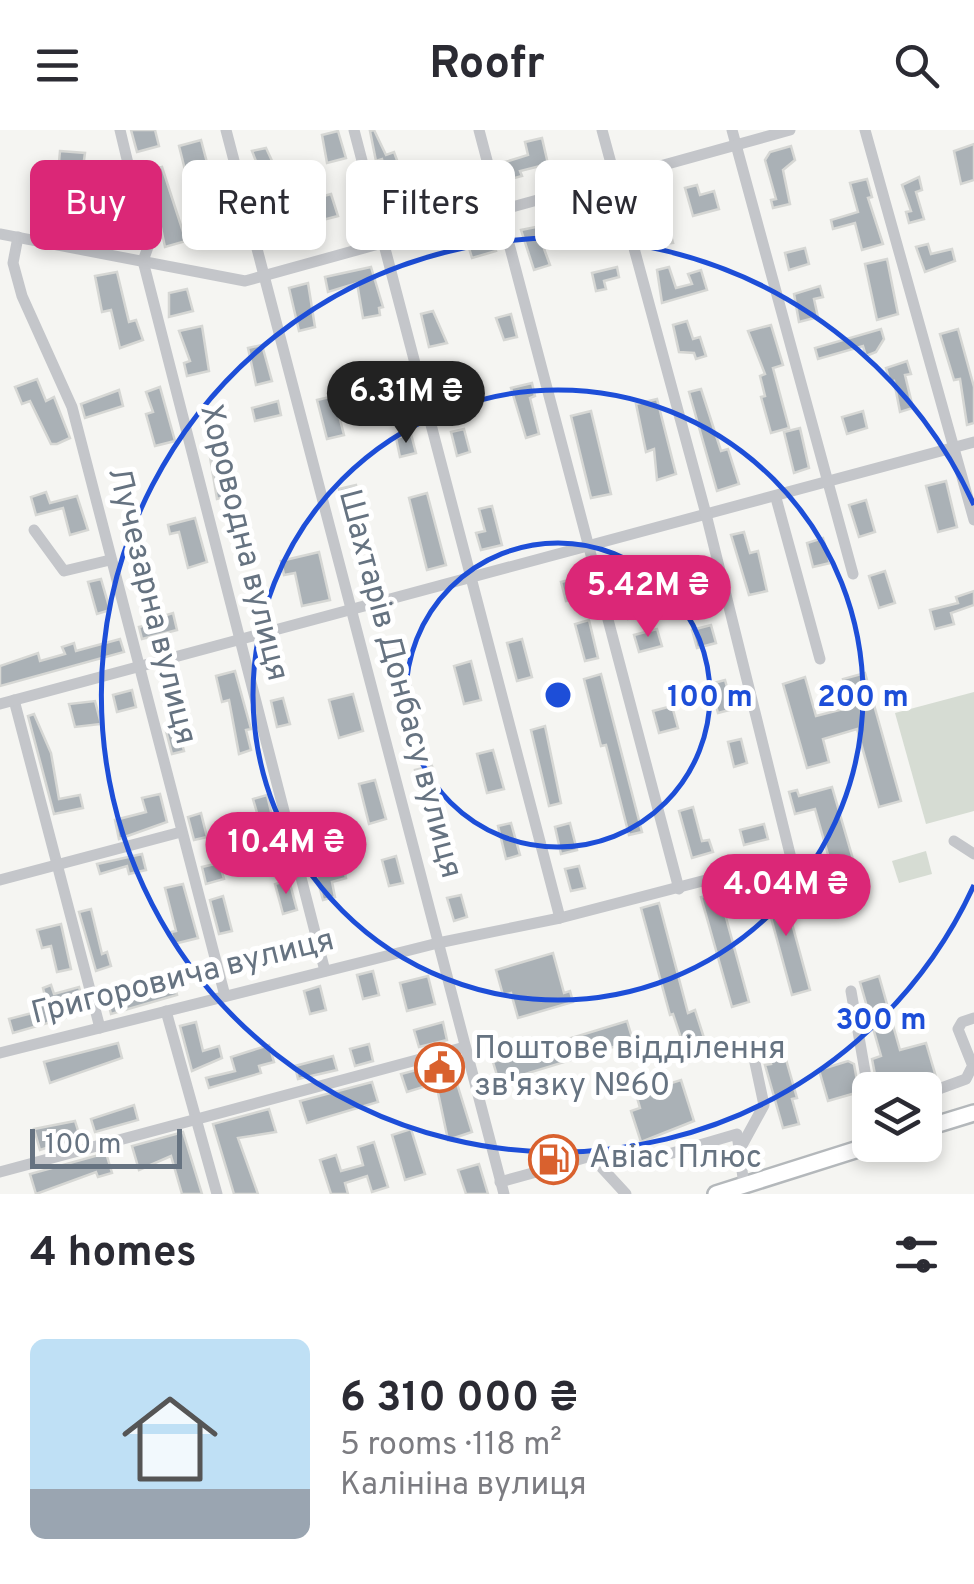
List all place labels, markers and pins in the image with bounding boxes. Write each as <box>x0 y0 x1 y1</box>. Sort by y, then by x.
pin: 6.31M ₴ <box>314 361 498 446</box>
pin: 5.42M ₴ <box>556 555 740 640</box>
centre of rings <box>540 677 576 713</box>
pin: 10.4M ₴ <box>194 812 378 897</box>
pin: 4.04M ₴ <box>694 854 878 939</box>
place label: Поштове відділення зв'язку №60 <box>474 1030 786 1107</box>
public building icon: Поштове відділення зв'язку №60 <box>413 1042 465 1094</box>
fuel station icon: Авіас Плюс <box>528 1133 580 1185</box>
place label: Авіас Плюс <box>589 1139 762 1179</box>

